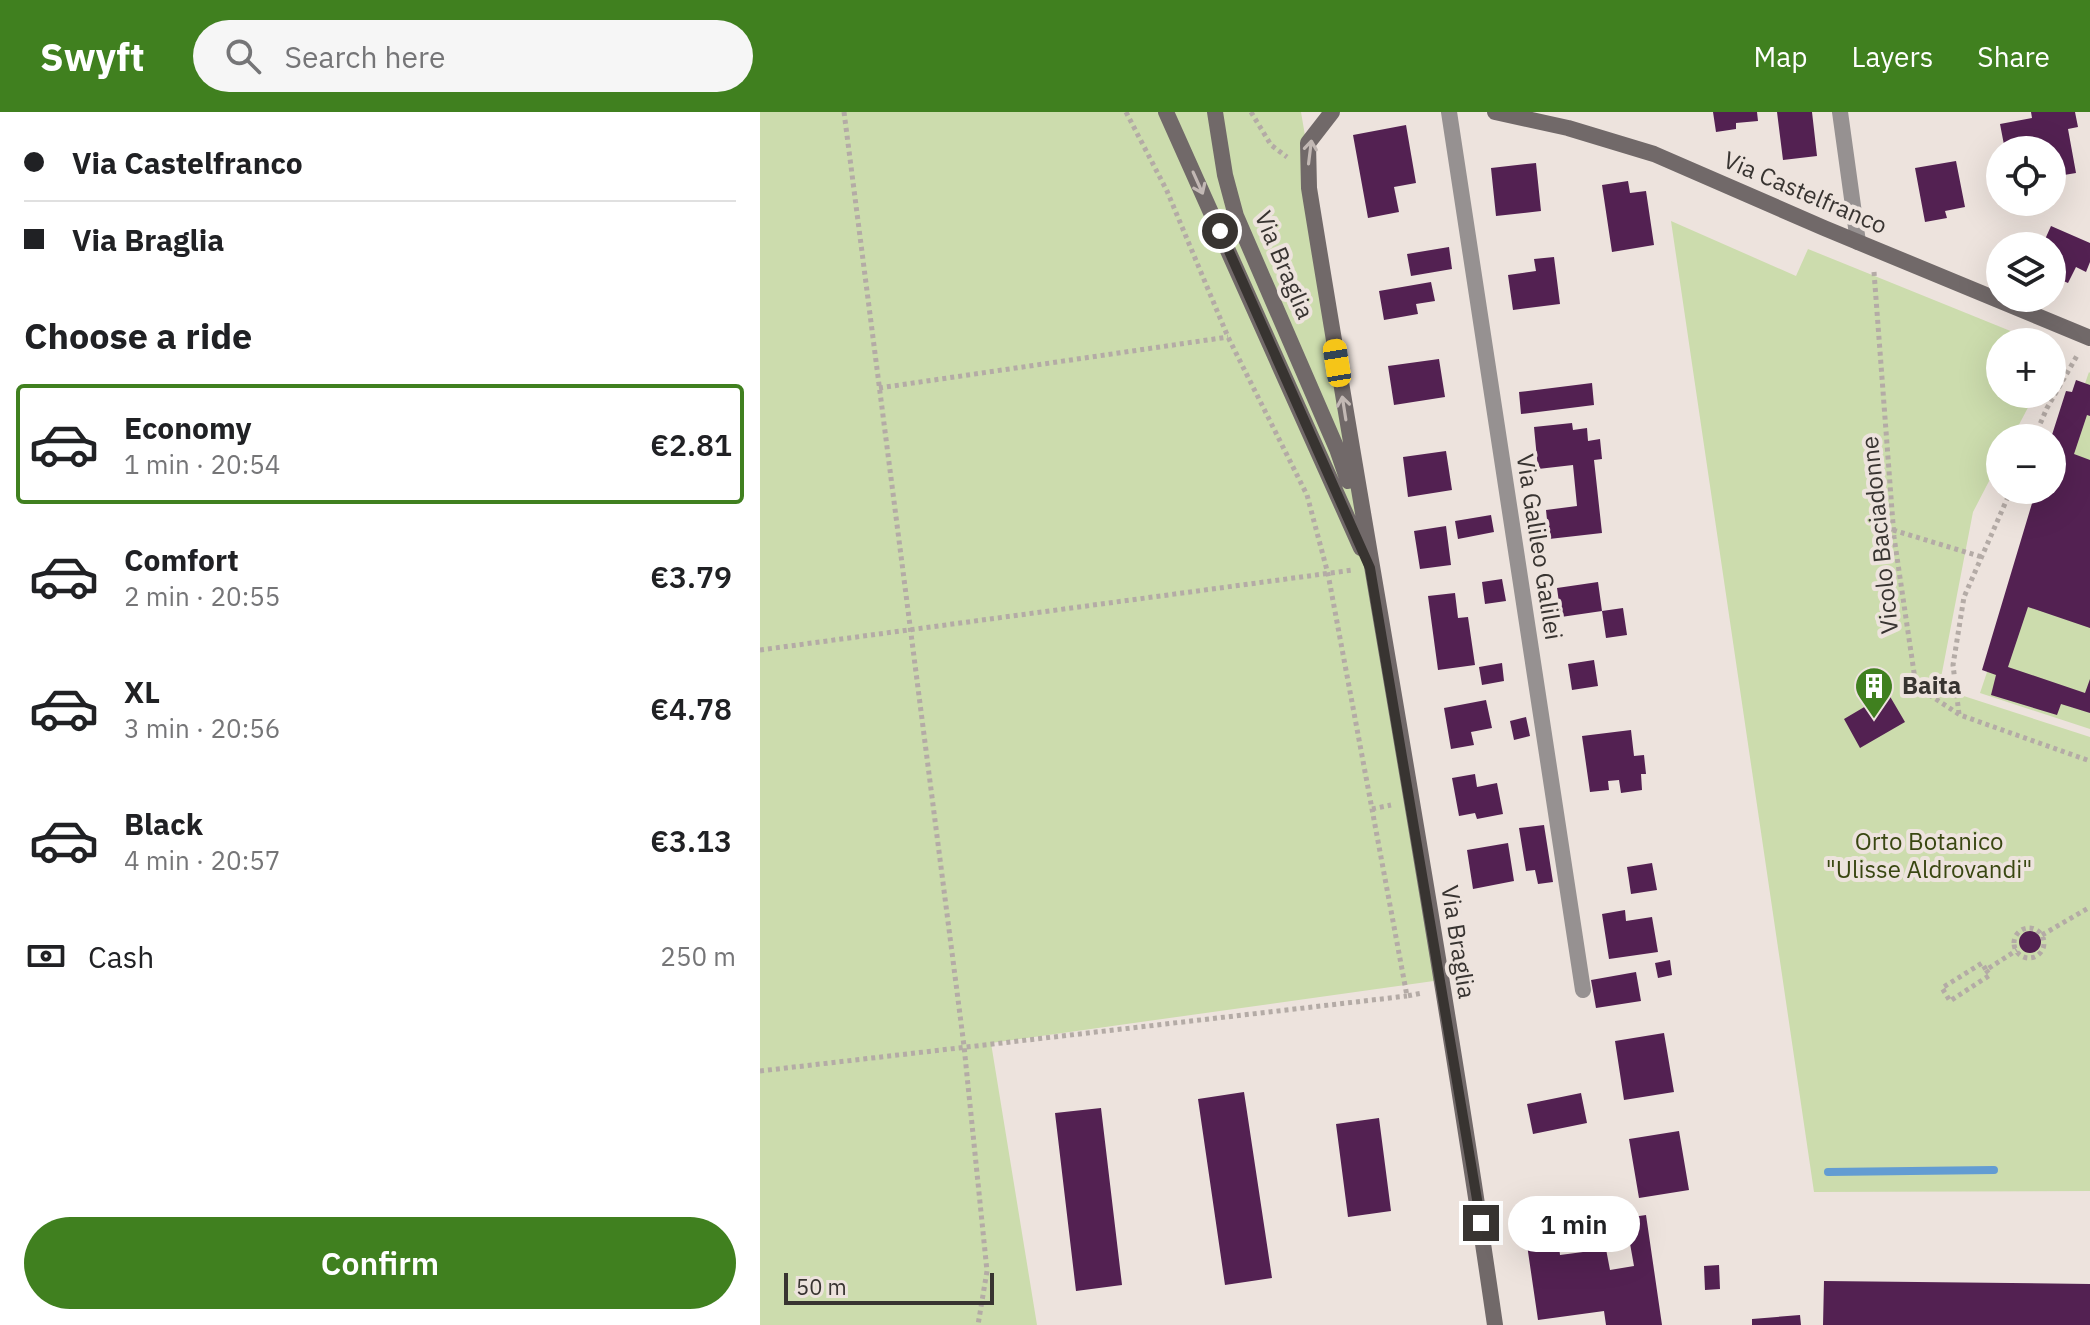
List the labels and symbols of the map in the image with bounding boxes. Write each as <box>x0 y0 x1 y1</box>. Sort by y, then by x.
one-way arrow <box>1303 139 1318 165</box>
street label: Via Castelfranco <box>1719 143 1892 241</box>
one-way arrow <box>1192 170 1207 195</box>
street label: Via Braglia <box>1248 206 1322 324</box>
route start <box>1202 213 1238 249</box>
car <box>1321 337 1353 389</box>
one-way arrow <box>1336 396 1351 421</box>
street label: Vicolo Baciadonne <box>1853 435 1905 636</box>
street label: Via Galileo Galilei <box>1510 452 1570 642</box>
building icon: Baita <box>1853 665 1895 720</box>
place label: Baita <box>1902 669 1961 701</box>
park label: Orto Botanico "Ulisse Aldrovandi" <box>1826 825 2032 885</box>
street label: Via Braglia <box>1434 883 1484 1001</box>
callout: 1 min <box>1509 1195 1641 1251</box>
route end <box>1463 1205 1499 1241</box>
scale bar <box>784 1269 994 1305</box>

